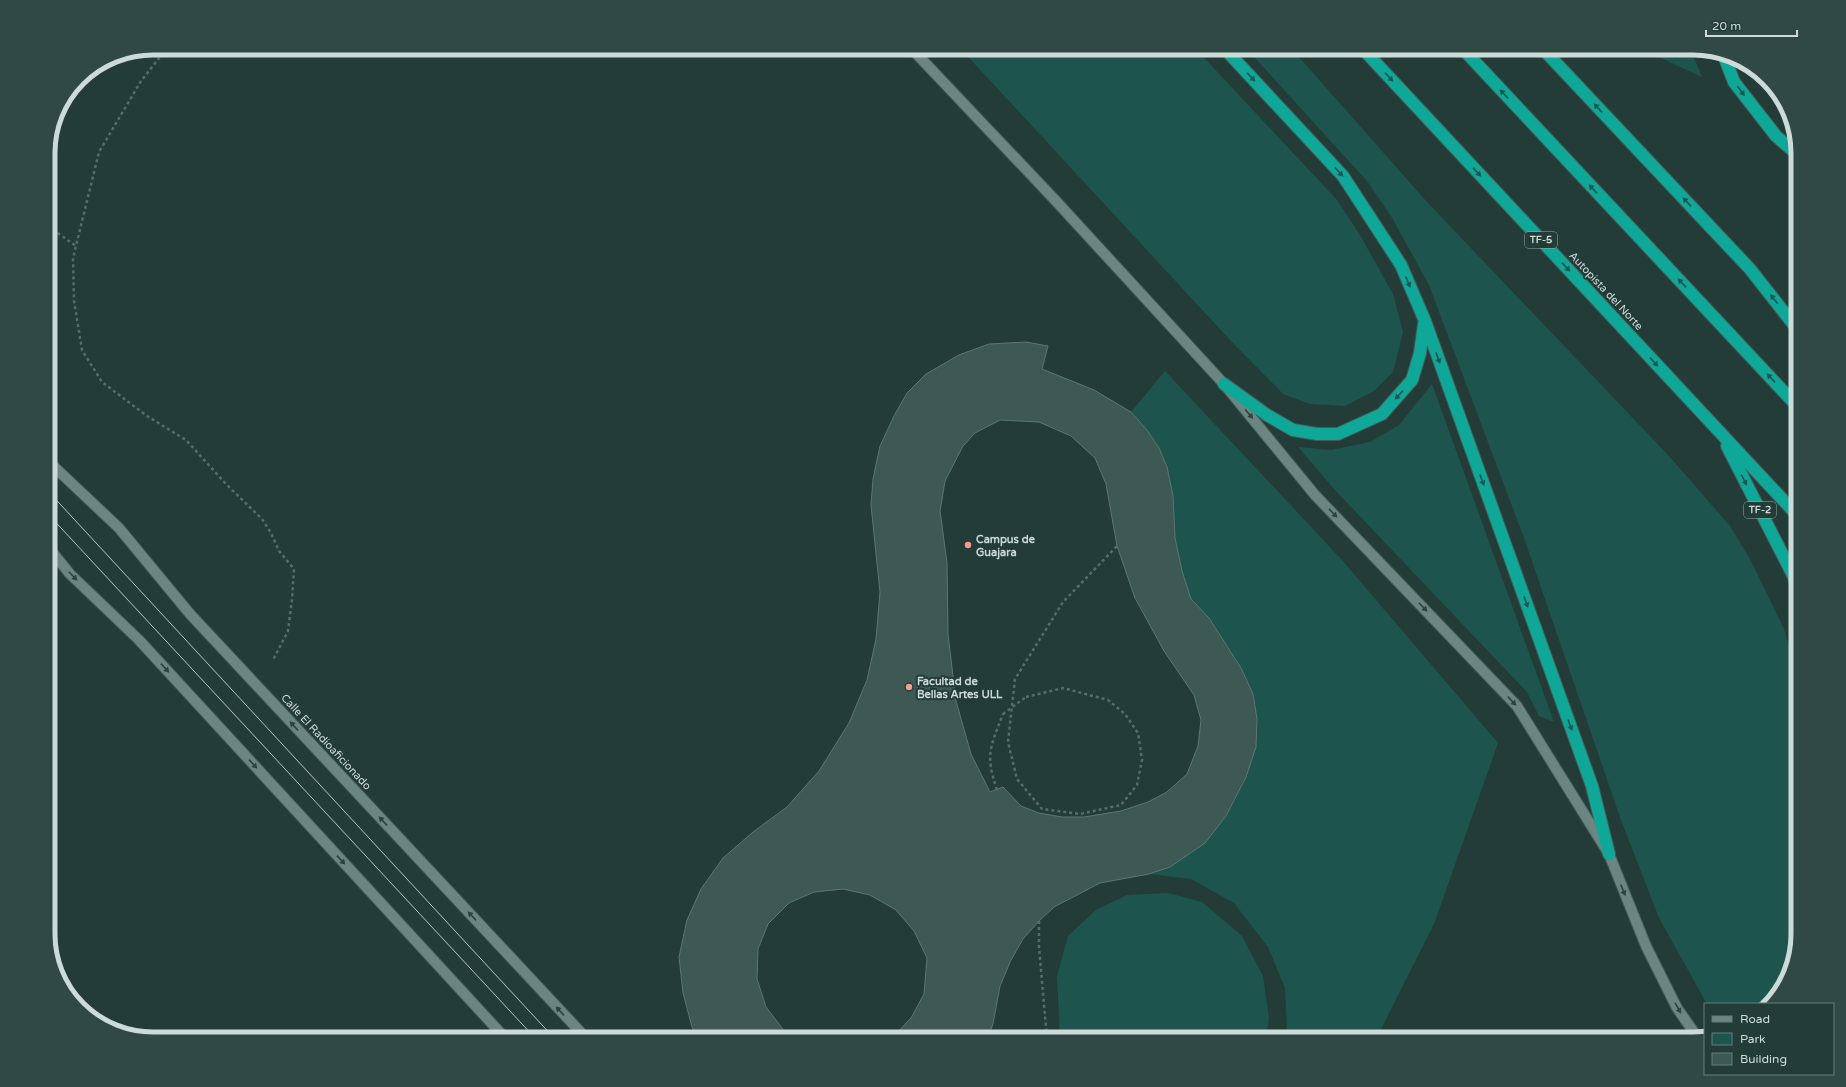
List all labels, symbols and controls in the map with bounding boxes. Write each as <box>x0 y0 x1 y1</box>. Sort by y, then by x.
scale bar <box>1706 12 1797 38</box>
text: 20 m <box>1712 19 1741 33</box>
one-way arrow <box>1246 71 1255 82</box>
one-way arrow <box>1384 71 1393 82</box>
one-way arrow <box>1737 85 1745 96</box>
one-way arrow <box>1500 89 1509 99</box>
one-way arrow <box>1593 103 1603 113</box>
one-way arrow <box>1334 167 1343 177</box>
one-way arrow <box>1472 167 1482 177</box>
one-way arrow <box>1589 184 1598 194</box>
one-way arrow <box>1683 197 1692 208</box>
road number: TF-5 <box>1525 232 1557 248</box>
street label: Autopista del Norte <box>1566 249 1646 333</box>
one-way arrow <box>1561 262 1570 272</box>
one-way arrow <box>1405 276 1411 287</box>
one-way arrow <box>1678 279 1687 288</box>
one-way arrow <box>1769 294 1778 305</box>
one-way arrow <box>1435 352 1441 364</box>
one-way arrow <box>1650 357 1659 367</box>
one-way arrow <box>1766 373 1776 383</box>
one-way arrow <box>1395 391 1404 400</box>
one-way arrow <box>1244 409 1253 420</box>
one-way arrow <box>1479 474 1485 486</box>
one-way arrow <box>1741 474 1748 486</box>
road number: TF-2 <box>1744 502 1776 518</box>
one-way arrow <box>1328 508 1338 518</box>
place label: Campus de Guajara <box>976 533 1036 560</box>
marker: Campus de Guajara <box>963 540 973 550</box>
one-way arrow <box>68 572 78 581</box>
one-way arrow <box>1523 597 1529 609</box>
one-way arrow <box>1418 602 1427 612</box>
one-way arrow <box>160 664 169 673</box>
place label: Facultad de Bellas Artes ULL <box>917 675 1003 701</box>
marker: Facultad de Bellas Artes ULL <box>904 682 914 692</box>
street label: Calle El Radioaficionado <box>278 691 374 793</box>
one-way arrow <box>1507 696 1517 706</box>
one-way arrow <box>1567 719 1573 731</box>
one-way arrow <box>290 721 299 730</box>
one-way arrow <box>248 759 258 769</box>
one-way arrow <box>379 816 388 825</box>
one-way arrow <box>336 855 346 865</box>
one-way arrow <box>1621 884 1627 896</box>
one-way arrow <box>467 910 476 921</box>
one-way arrow <box>1674 1002 1681 1014</box>
legend <box>1704 1003 1834 1075</box>
one-way arrow <box>556 1005 565 1016</box>
text: Road <box>1740 1012 1770 1026</box>
text: Park <box>1740 1032 1766 1046</box>
text: Building <box>1740 1052 1787 1066</box>

